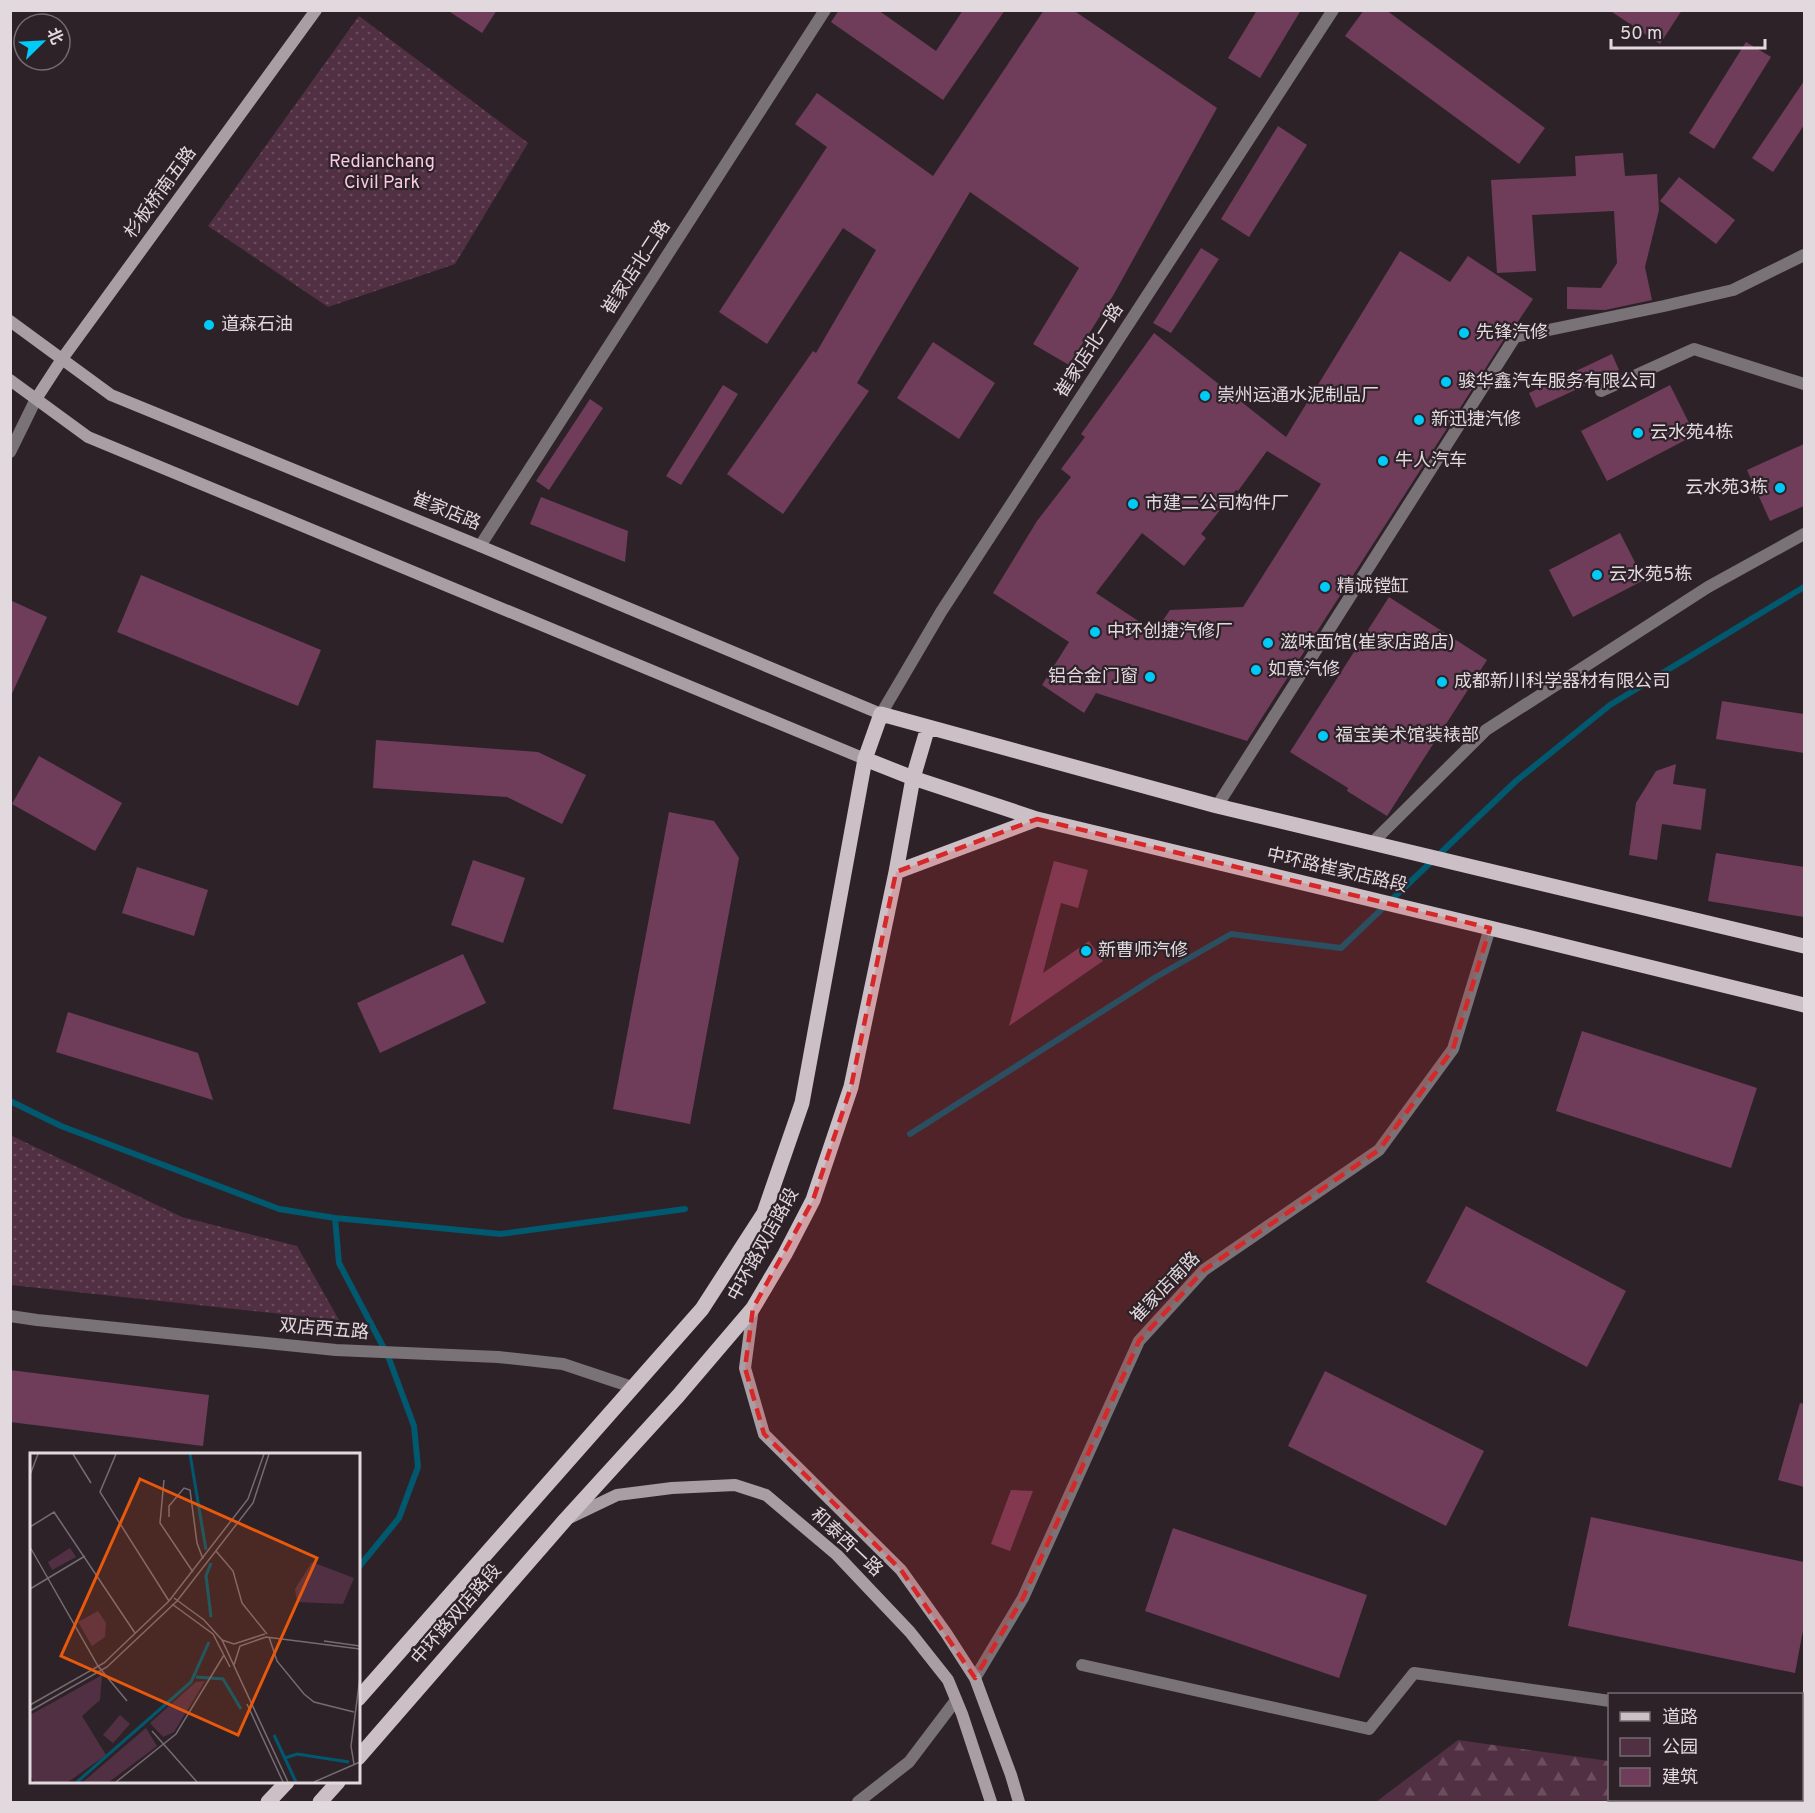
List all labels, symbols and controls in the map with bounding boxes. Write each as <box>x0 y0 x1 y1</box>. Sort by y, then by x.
north arrow <box>12 12 72 72</box>
scale bar <box>1611 12 1766 50</box>
text: 50 m <box>1620 23 1662 46</box>
text: 北 <box>41 25 66 48</box>
street label: 杉板桥南五路 <box>120 143 202 243</box>
park label: Redianchang Civil Park <box>329 151 435 195</box>
street label: 崔家店北二路 <box>598 216 676 320</box>
street label: 崔家店北一路 <box>1051 299 1129 403</box>
place label: 道森石油 <box>221 314 293 337</box>
marker: 道森石油 <box>202 318 216 332</box>
place label: 先锋汽修 <box>1476 322 1548 345</box>
marker: 先锋汽修 <box>1457 326 1471 340</box>
place label: 骏华鑫汽车服务有限公司 <box>1458 371 1656 394</box>
marker: 骏华鑫汽车服务有限公司 <box>1439 375 1453 389</box>
place label: 崇州运通水泥制品厂 <box>1217 385 1379 408</box>
marker: 崇州运通水泥制品厂 <box>1198 389 1212 403</box>
place label: 新迅捷汽修 <box>1431 409 1521 432</box>
marker: 新迅捷汽修 <box>1412 413 1426 427</box>
place label: 云水苑4栋 <box>1650 422 1733 445</box>
marker: 云水苑4栋 <box>1631 426 1645 440</box>
place label: 牛人汽车 <box>1395 450 1467 473</box>
marker: 牛人汽车 <box>1376 454 1390 468</box>
place label: 云水苑3栋 <box>1685 477 1768 500</box>
marker: 云水苑3栋 <box>1773 481 1787 495</box>
street label: 崔家店路 <box>408 488 484 536</box>
place label: 市建二公司构件厂 <box>1145 493 1289 516</box>
marker: 市建二公司构件厂 <box>1126 497 1140 511</box>
place label: 云水苑5栋 <box>1609 564 1692 587</box>
marker: 云水苑5栋 <box>1590 568 1604 582</box>
place label: 精诚镗缸 <box>1337 576 1409 599</box>
marker: 精诚镗缸 <box>1318 580 1332 594</box>
place label: 中环创捷汽修厂 <box>1107 621 1233 644</box>
marker: 中环创捷汽修厂 <box>1088 625 1102 639</box>
place label: 滋味面馆(崔家店路店) <box>1280 632 1454 655</box>
marker: 滋味面馆(崔家店路店) <box>1261 636 1275 650</box>
place label: 如意汽修 <box>1268 659 1340 682</box>
marker: 如意汽修 <box>1249 663 1263 677</box>
place label: 铝合金门窗 <box>1048 666 1138 689</box>
marker: 铝合金门窗 <box>1143 670 1157 684</box>
place label: 成都新川科学器材有限公司 <box>1454 671 1670 694</box>
marker: 成都新川科学器材有限公司 <box>1435 675 1449 689</box>
place label: 福宝美术馆装裱部 <box>1335 725 1479 748</box>
marker: 福宝美术馆装裱部 <box>1316 729 1330 743</box>
street label: 中环路崔家店路段 <box>1264 844 1410 898</box>
place label: 新曹师汽修 <box>1098 940 1188 963</box>
marker: 新曹师汽修 <box>1079 944 1093 958</box>
street label: 中环路双店路段 <box>723 1184 805 1306</box>
street label: 崔家店南路 <box>1126 1248 1206 1328</box>
street label: 双店西五路 <box>278 1315 370 1345</box>
inset map <box>30 1453 360 1783</box>
street label: 和泰西一路 <box>805 1504 887 1582</box>
street label: 中环路双店路段 <box>407 1560 507 1670</box>
legend <box>1608 1693 1803 1801</box>
text: 道路 <box>1662 1707 1698 1730</box>
text: 公园 <box>1662 1737 1698 1760</box>
text: 建筑 <box>1662 1767 1698 1790</box>

